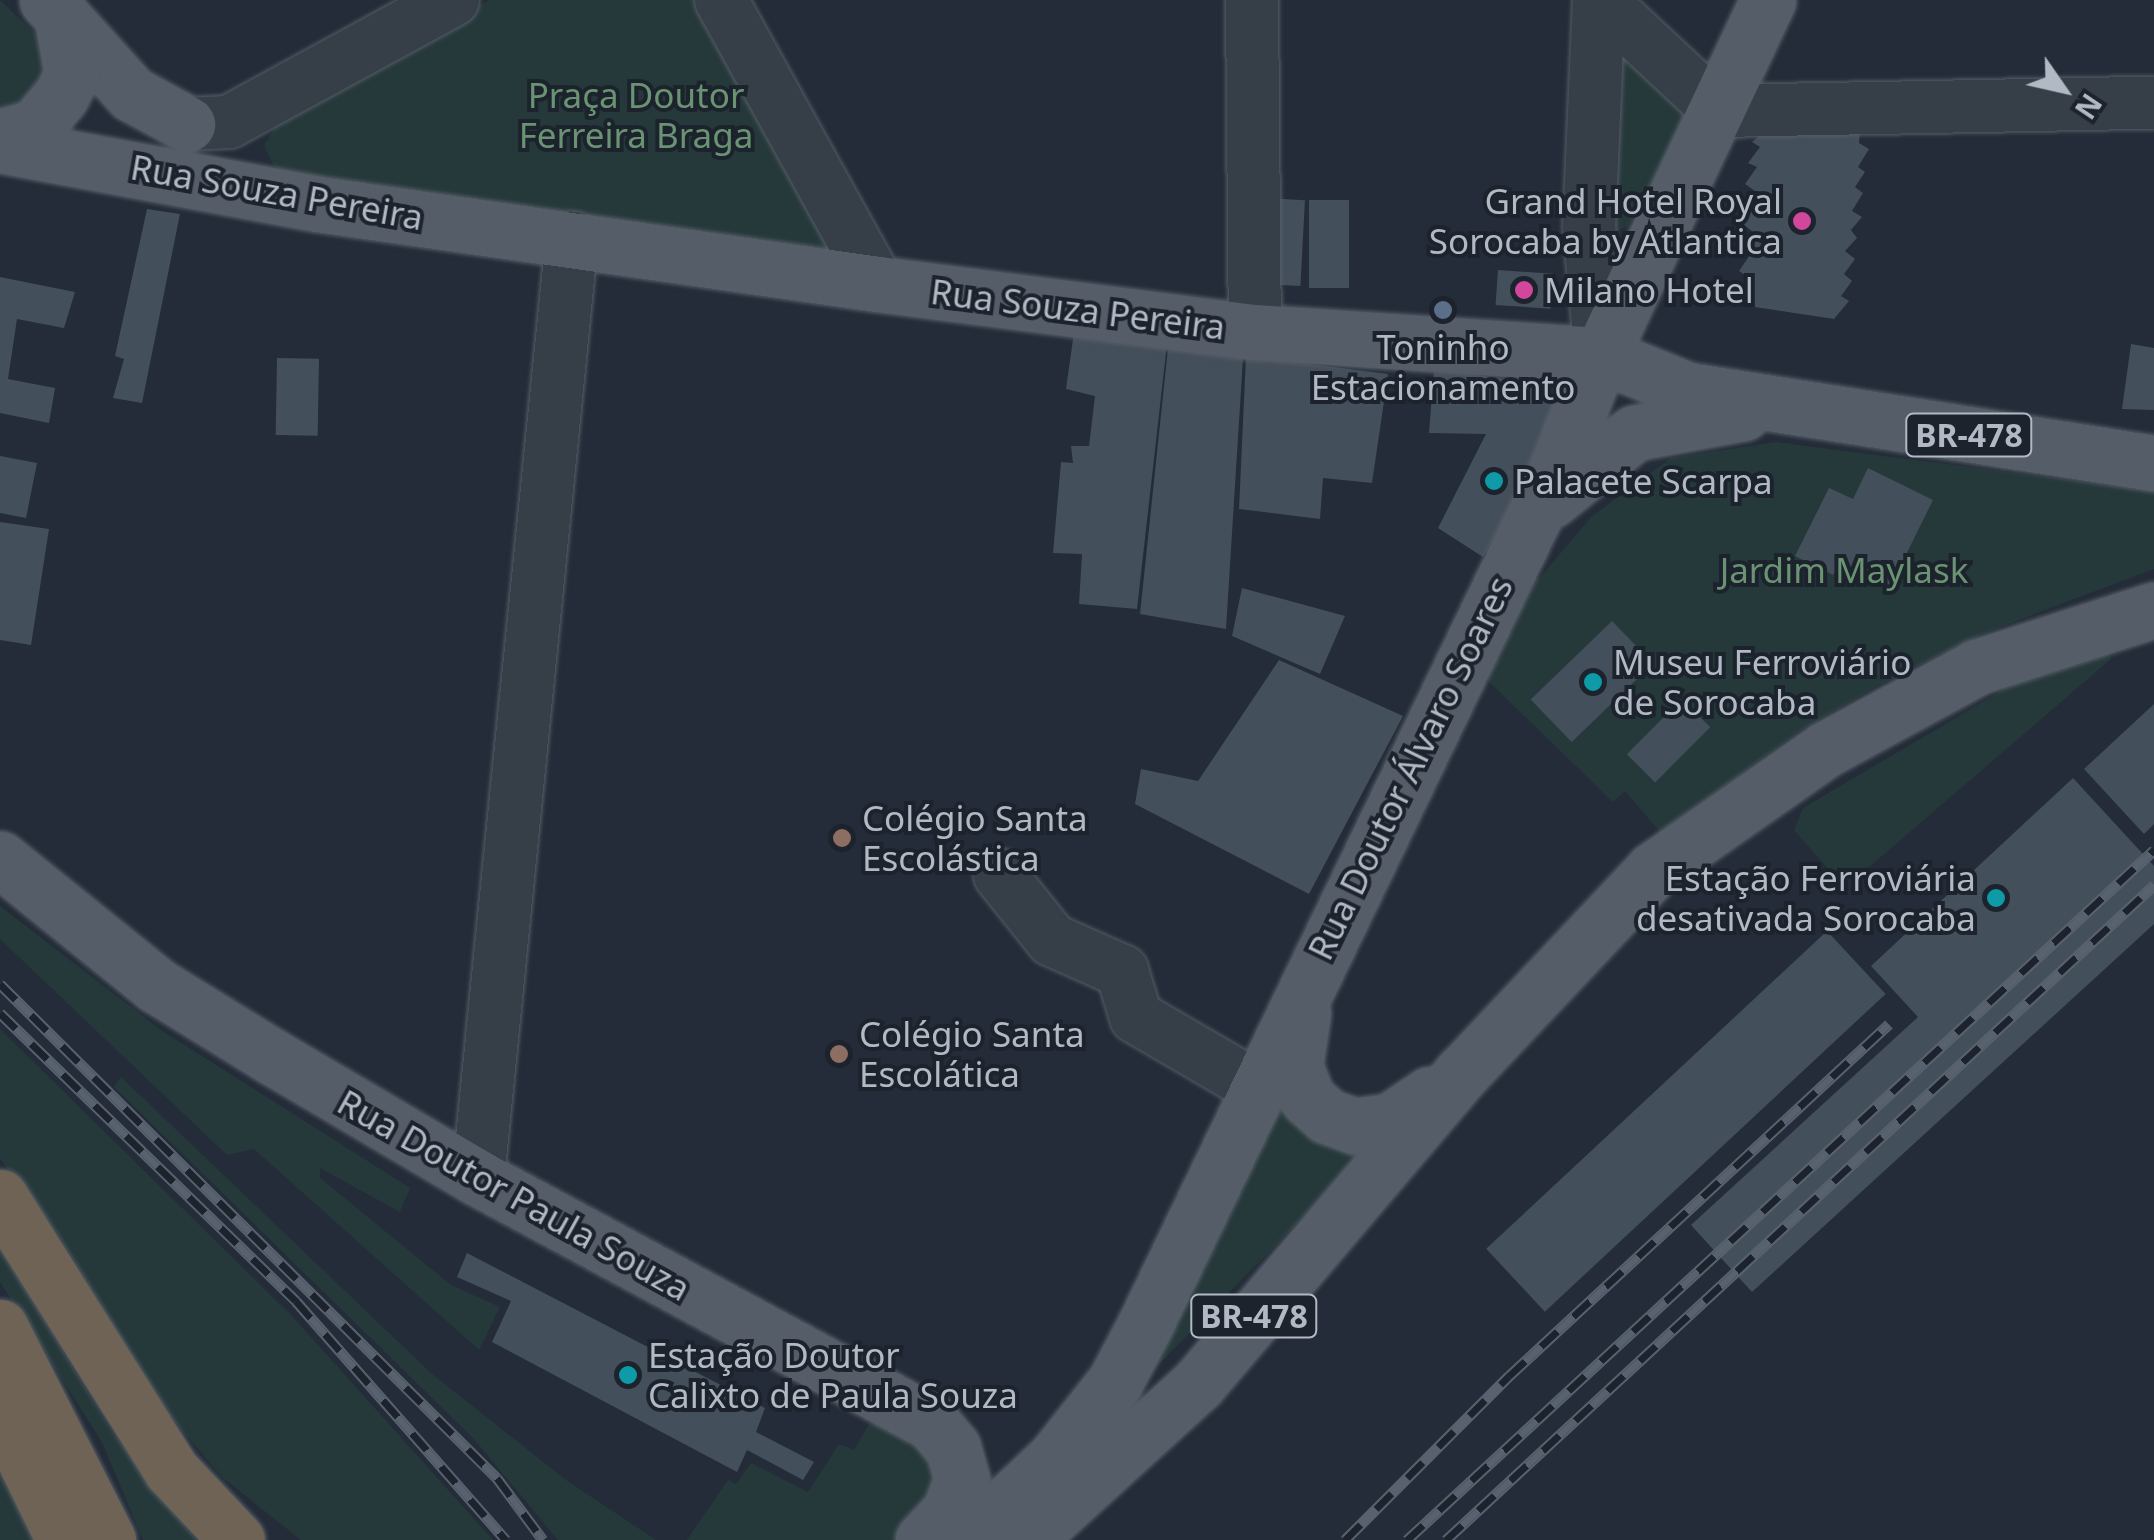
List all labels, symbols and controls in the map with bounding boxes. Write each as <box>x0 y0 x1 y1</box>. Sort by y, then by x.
north arrow <box>2014 40 2114 140</box>
park label: Praça Doutor Ferreira Braga <box>519 74 753 156</box>
text: N <box>2067 87 2111 127</box>
street label: Rua Souza Pereira <box>128 146 426 238</box>
place label: Grand Hotel Royal Sorocaba by Atlantica <box>1429 180 1782 262</box>
marker: Grand Hotel Royal Sorocaba by Atlantica <box>1791 210 1813 232</box>
place label: Milano Hotel <box>1544 269 1754 311</box>
street label: Rua Souza Pereira <box>928 270 1228 348</box>
marker: Milano Hotel <box>1513 279 1535 301</box>
marker: Toninho Estacionamento <box>1432 299 1454 321</box>
place label: Toninho Estacionamento <box>1311 326 1575 408</box>
road number: BR-478 <box>1904 408 2034 462</box>
place label: Palacete Scarpa <box>1514 460 1773 502</box>
marker: Palacete Scarpa <box>1483 470 1505 492</box>
park label: Jardim Maylask <box>1720 549 1968 591</box>
street label: Rua Doutor Álvaro Soares <box>1299 570 1521 966</box>
place label: Museu Ferroviário de Sorocaba <box>1613 641 1911 723</box>
marker: Museu Ferroviário de Sorocaba <box>1582 671 1604 693</box>
place label: Colégio Santa Escolástica <box>862 797 1088 879</box>
marker: Colégio Santa Escolástica <box>831 827 853 849</box>
place label: Estação Ferroviária desativada Sorocaba <box>1636 857 1976 939</box>
marker: Estação Ferroviária desativada Sorocaba <box>1985 887 2007 909</box>
place label: Colégio Santa Escolática <box>859 1013 1085 1095</box>
marker: Colégio Santa Escolática <box>828 1043 850 1065</box>
street label: Rua Doutor Paula Souza <box>331 1081 697 1309</box>
road number: BR-478 <box>1189 1289 1319 1343</box>
place label: Estação Doutor Calixto de Paula Souza <box>648 1334 1018 1416</box>
marker: Estação Doutor Calixto de Paula Souza <box>617 1364 639 1386</box>

